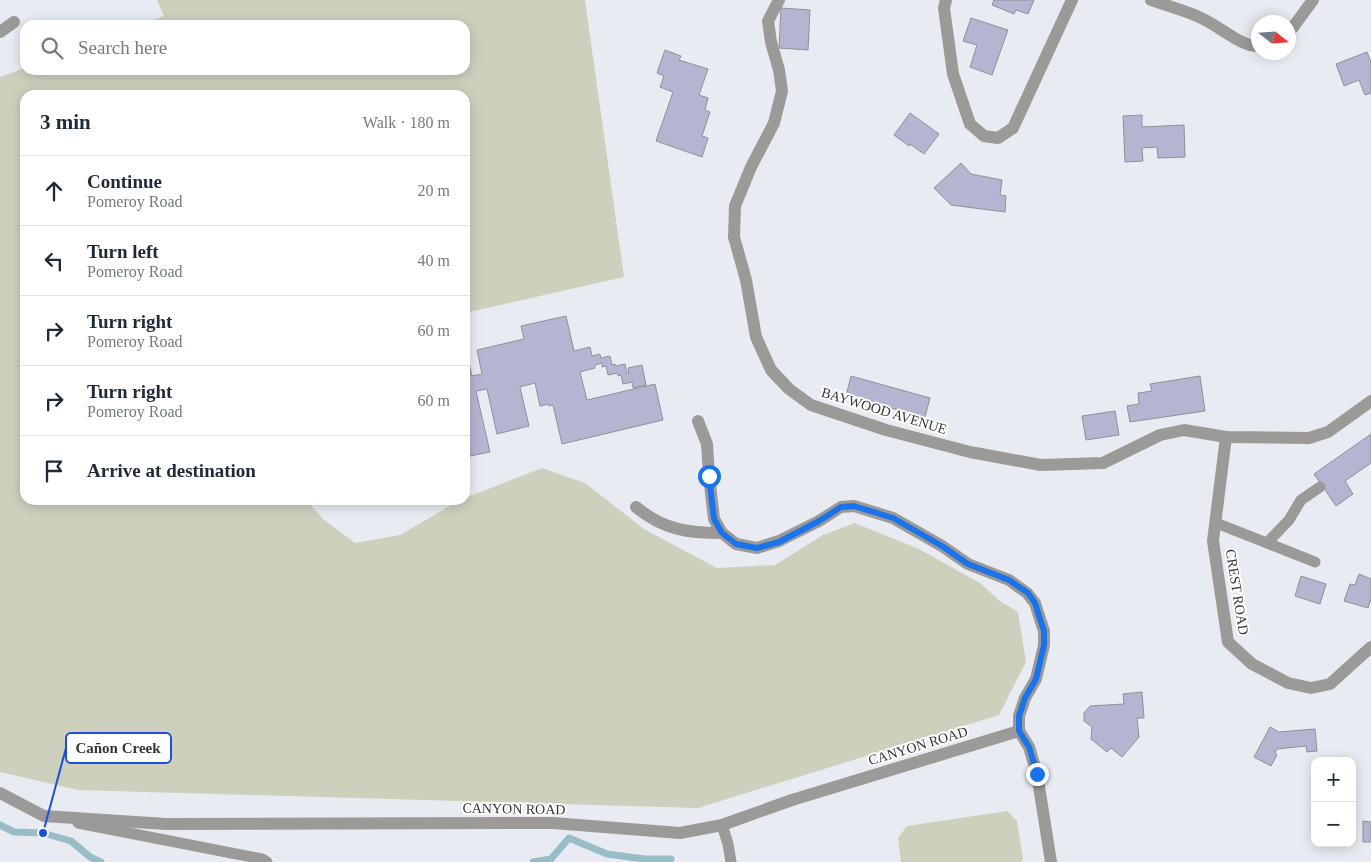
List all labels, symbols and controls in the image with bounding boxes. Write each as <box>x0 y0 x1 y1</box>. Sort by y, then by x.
north arrow <box>1251 15 1296 60</box>
search box <box>20 20 470 75</box>
icon: search <box>38 34 66 62</box>
text: Search here <box>78 37 167 58</box>
text: 3 min <box>40 110 91 134</box>
text: Walk · 180 m <box>363 114 450 131</box>
text: Continue <box>87 171 162 192</box>
icon: ahead <box>40 177 68 205</box>
text: 20 m <box>418 182 450 199</box>
text: Pomeroy Road <box>87 193 183 210</box>
text: Turn left <box>87 241 159 262</box>
icon: left <box>40 247 68 275</box>
text: 40 m <box>418 252 450 269</box>
text: Pomeroy Road <box>87 263 183 280</box>
text: Turn right <box>87 311 172 332</box>
icon: right <box>40 317 68 345</box>
text: 60 m <box>418 322 450 339</box>
text: Pomeroy Road <box>87 333 183 350</box>
text: Turn right <box>87 381 172 402</box>
street label: BAYWOOD AVENUE <box>820 385 948 437</box>
icon: right <box>40 387 68 415</box>
text: 60 m <box>418 392 450 409</box>
text: Pomeroy Road <box>87 403 183 420</box>
icon: arrive <box>40 457 68 485</box>
text: Arrive at destination <box>87 460 256 481</box>
route start <box>698 465 721 488</box>
street label: CREST ROAD <box>1223 548 1251 636</box>
street label: CANYON ROAD <box>867 724 969 768</box>
callout: Cañon Creek <box>66 733 171 763</box>
text: Cañon Creek <box>75 740 161 756</box>
map controls <box>1311 757 1356 847</box>
button: + <box>1311 757 1356 802</box>
route end <box>1026 763 1049 786</box>
street label: CANYON ROAD <box>462 801 566 817</box>
button: − <box>1311 802 1356 847</box>

